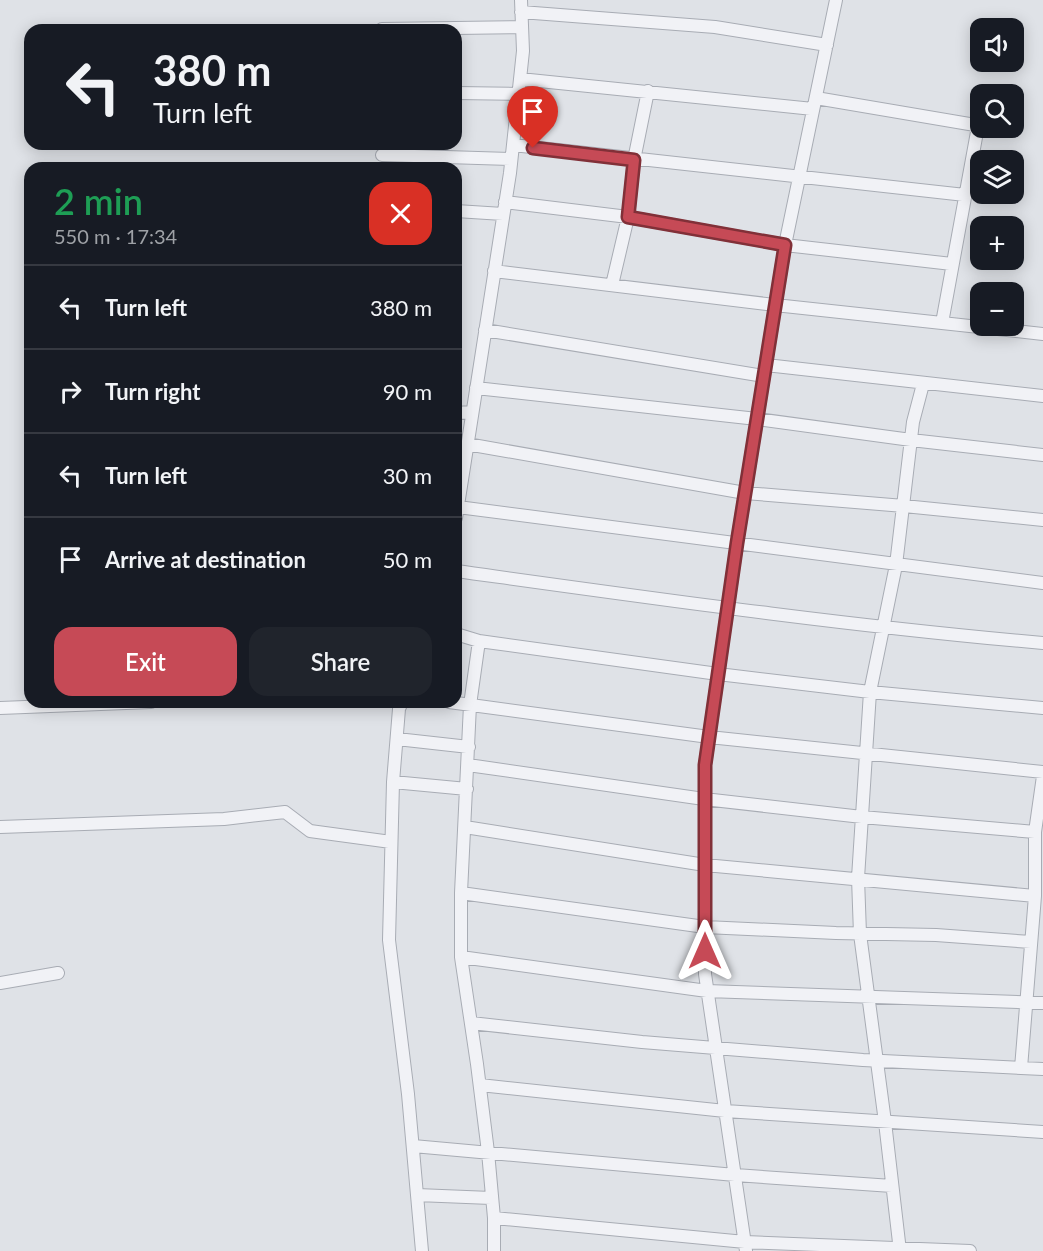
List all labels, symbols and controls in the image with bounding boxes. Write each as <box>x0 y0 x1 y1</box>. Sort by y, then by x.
map controls <box>970 18 1024 336</box>
button: sound <box>970 18 1024 72</box>
text: 380 m <box>153 45 271 95</box>
icon: left <box>54 48 132 126</box>
button: search <box>970 84 1024 138</box>
pin <box>507 86 558 148</box>
icon: arrive <box>516 95 549 128</box>
text: Turn left <box>153 96 252 129</box>
button: layers <box>970 150 1024 204</box>
text: 2 min <box>54 179 143 223</box>
button: close <box>369 182 432 245</box>
button: + <box>970 216 1024 270</box>
text: 550 m · 17:34 <box>54 224 177 248</box>
button: − <box>970 282 1024 336</box>
icon: left <box>54 291 87 324</box>
text: Turn left <box>105 294 187 321</box>
text: 380 m <box>370 294 432 321</box>
icon: right <box>54 375 87 408</box>
text: Turn right <box>105 378 200 405</box>
text: 90 m <box>383 378 432 405</box>
icon: left <box>54 459 87 492</box>
text: Turn left <box>105 462 187 489</box>
text: 30 m <box>383 462 432 489</box>
icon: arrive <box>54 543 87 576</box>
text: Arrive at destination <box>105 546 306 573</box>
text: 50 m <box>383 546 432 573</box>
button: Exit <box>54 627 237 696</box>
button: Share <box>249 627 432 696</box>
position arrow <box>673 919 737 983</box>

